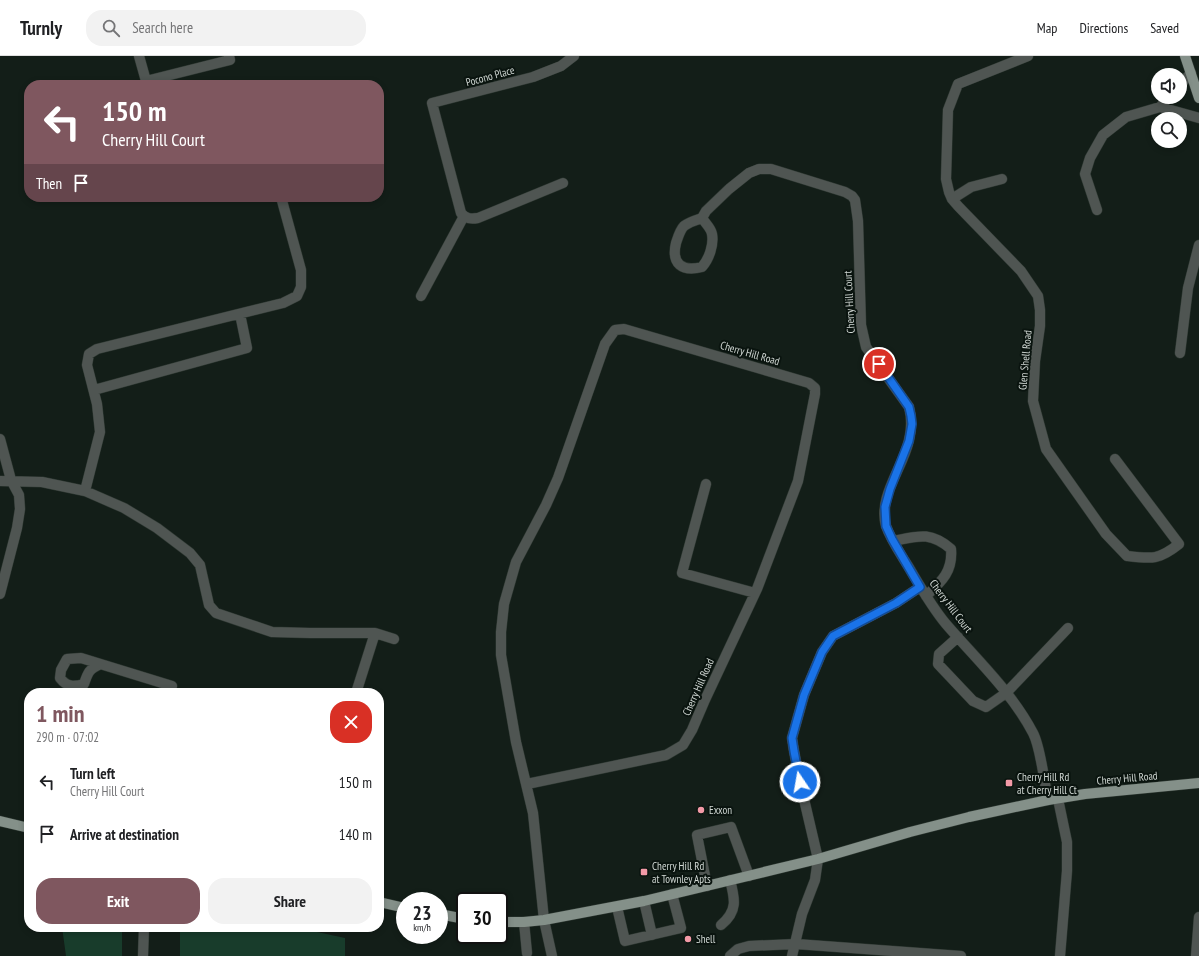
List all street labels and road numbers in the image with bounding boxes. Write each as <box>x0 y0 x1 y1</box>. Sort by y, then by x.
street label: Pocono Place <box>464 63 516 89</box>
street label: Cherry Hill Court <box>840 270 858 334</box>
street label: Glen Shell Road <box>1015 329 1035 390</box>
street label: Cherry Hill Road <box>719 338 782 368</box>
street label: Cherry Hill Court <box>926 577 976 635</box>
street label: Cherry Hill Road <box>679 656 717 718</box>
street label: Cherry Hill Road <box>1096 768 1158 788</box>

